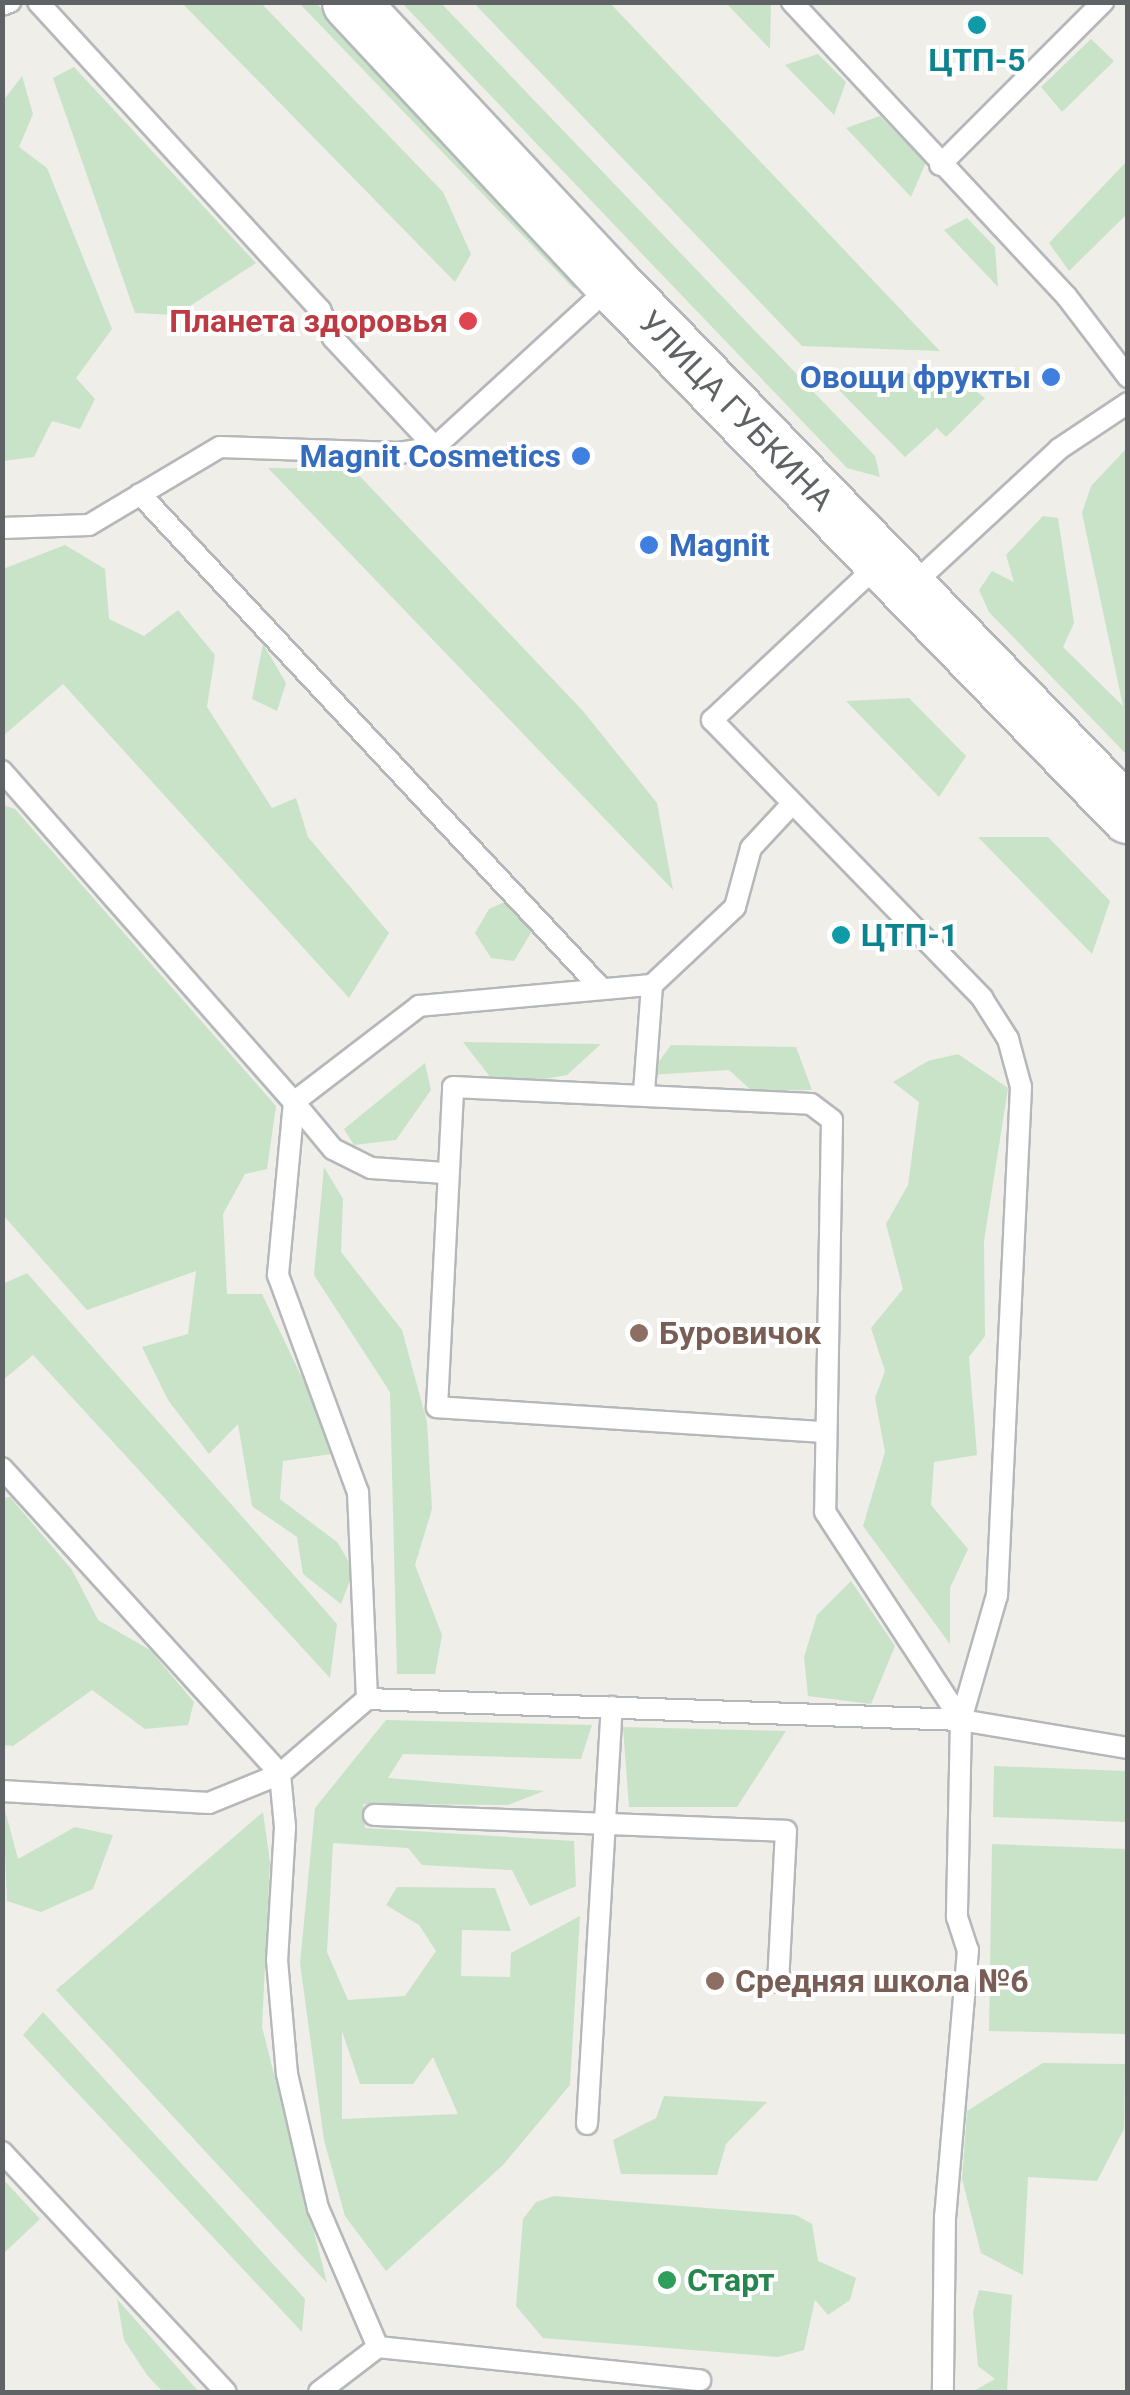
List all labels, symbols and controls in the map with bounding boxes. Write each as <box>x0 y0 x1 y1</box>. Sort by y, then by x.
marker: ЦТП-5 <box>966 14 988 36</box>
place label: ЦТП-5 <box>928 41 1026 79</box>
place label: Планета здоровья <box>169 302 448 340</box>
street label: УЛИЦА ГУБКИНА <box>631 303 841 519</box>
marker: Планета здоровья <box>457 310 479 332</box>
place label: Овощи фрукты <box>800 358 1031 396</box>
marker: Овощи фрукты <box>1040 366 1062 388</box>
place label: Magnit Cosmetics <box>300 437 561 475</box>
marker: Magnit Cosmetics <box>570 445 592 467</box>
place label: Magnit <box>669 526 770 564</box>
marker: Magnit <box>638 534 660 556</box>
place label: ЦТП-1 <box>861 916 958 954</box>
marker: ЦТП-1 <box>830 924 852 946</box>
place label: Буровичок <box>659 1314 821 1352</box>
marker: Буровичок <box>628 1322 650 1344</box>
place label: Средняя школа №6 <box>735 1962 1029 2000</box>
marker: Средняя школа №6 <box>704 1970 726 1992</box>
place label: Старт <box>687 2261 775 2299</box>
marker: Старт <box>656 2269 678 2291</box>

